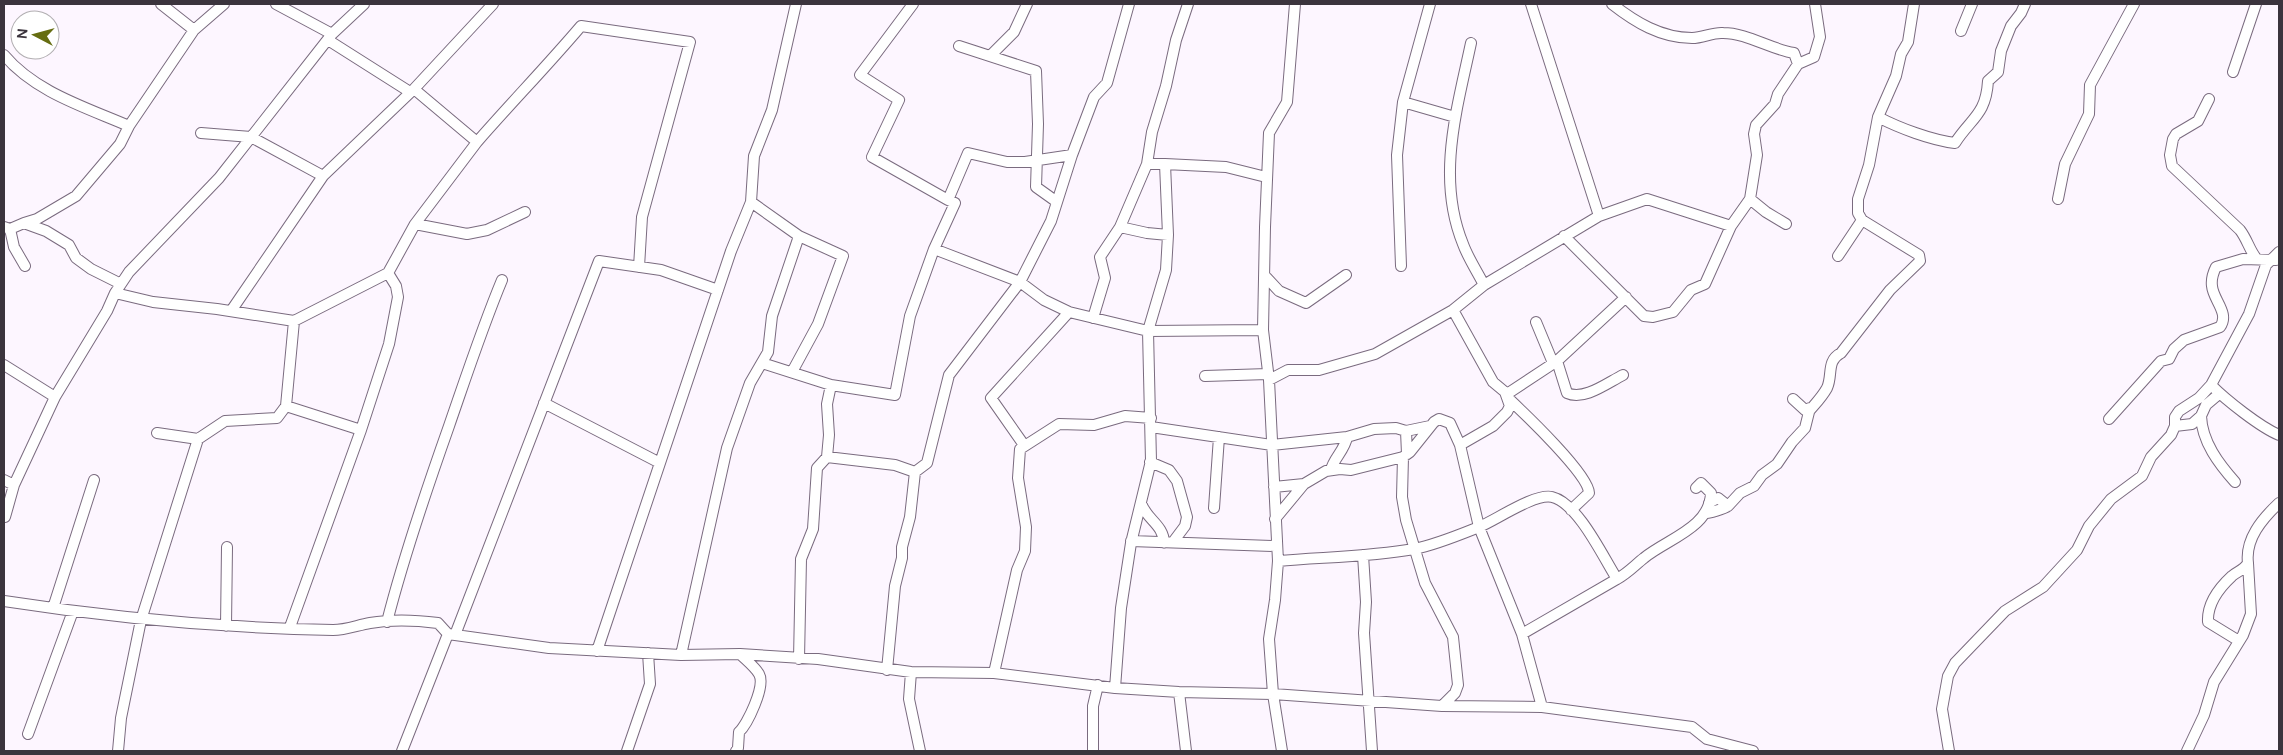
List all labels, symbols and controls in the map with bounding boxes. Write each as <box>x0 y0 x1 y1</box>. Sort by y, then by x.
north arrow <box>10 10 60 60</box>
text: N <box>13 28 32 40</box>

